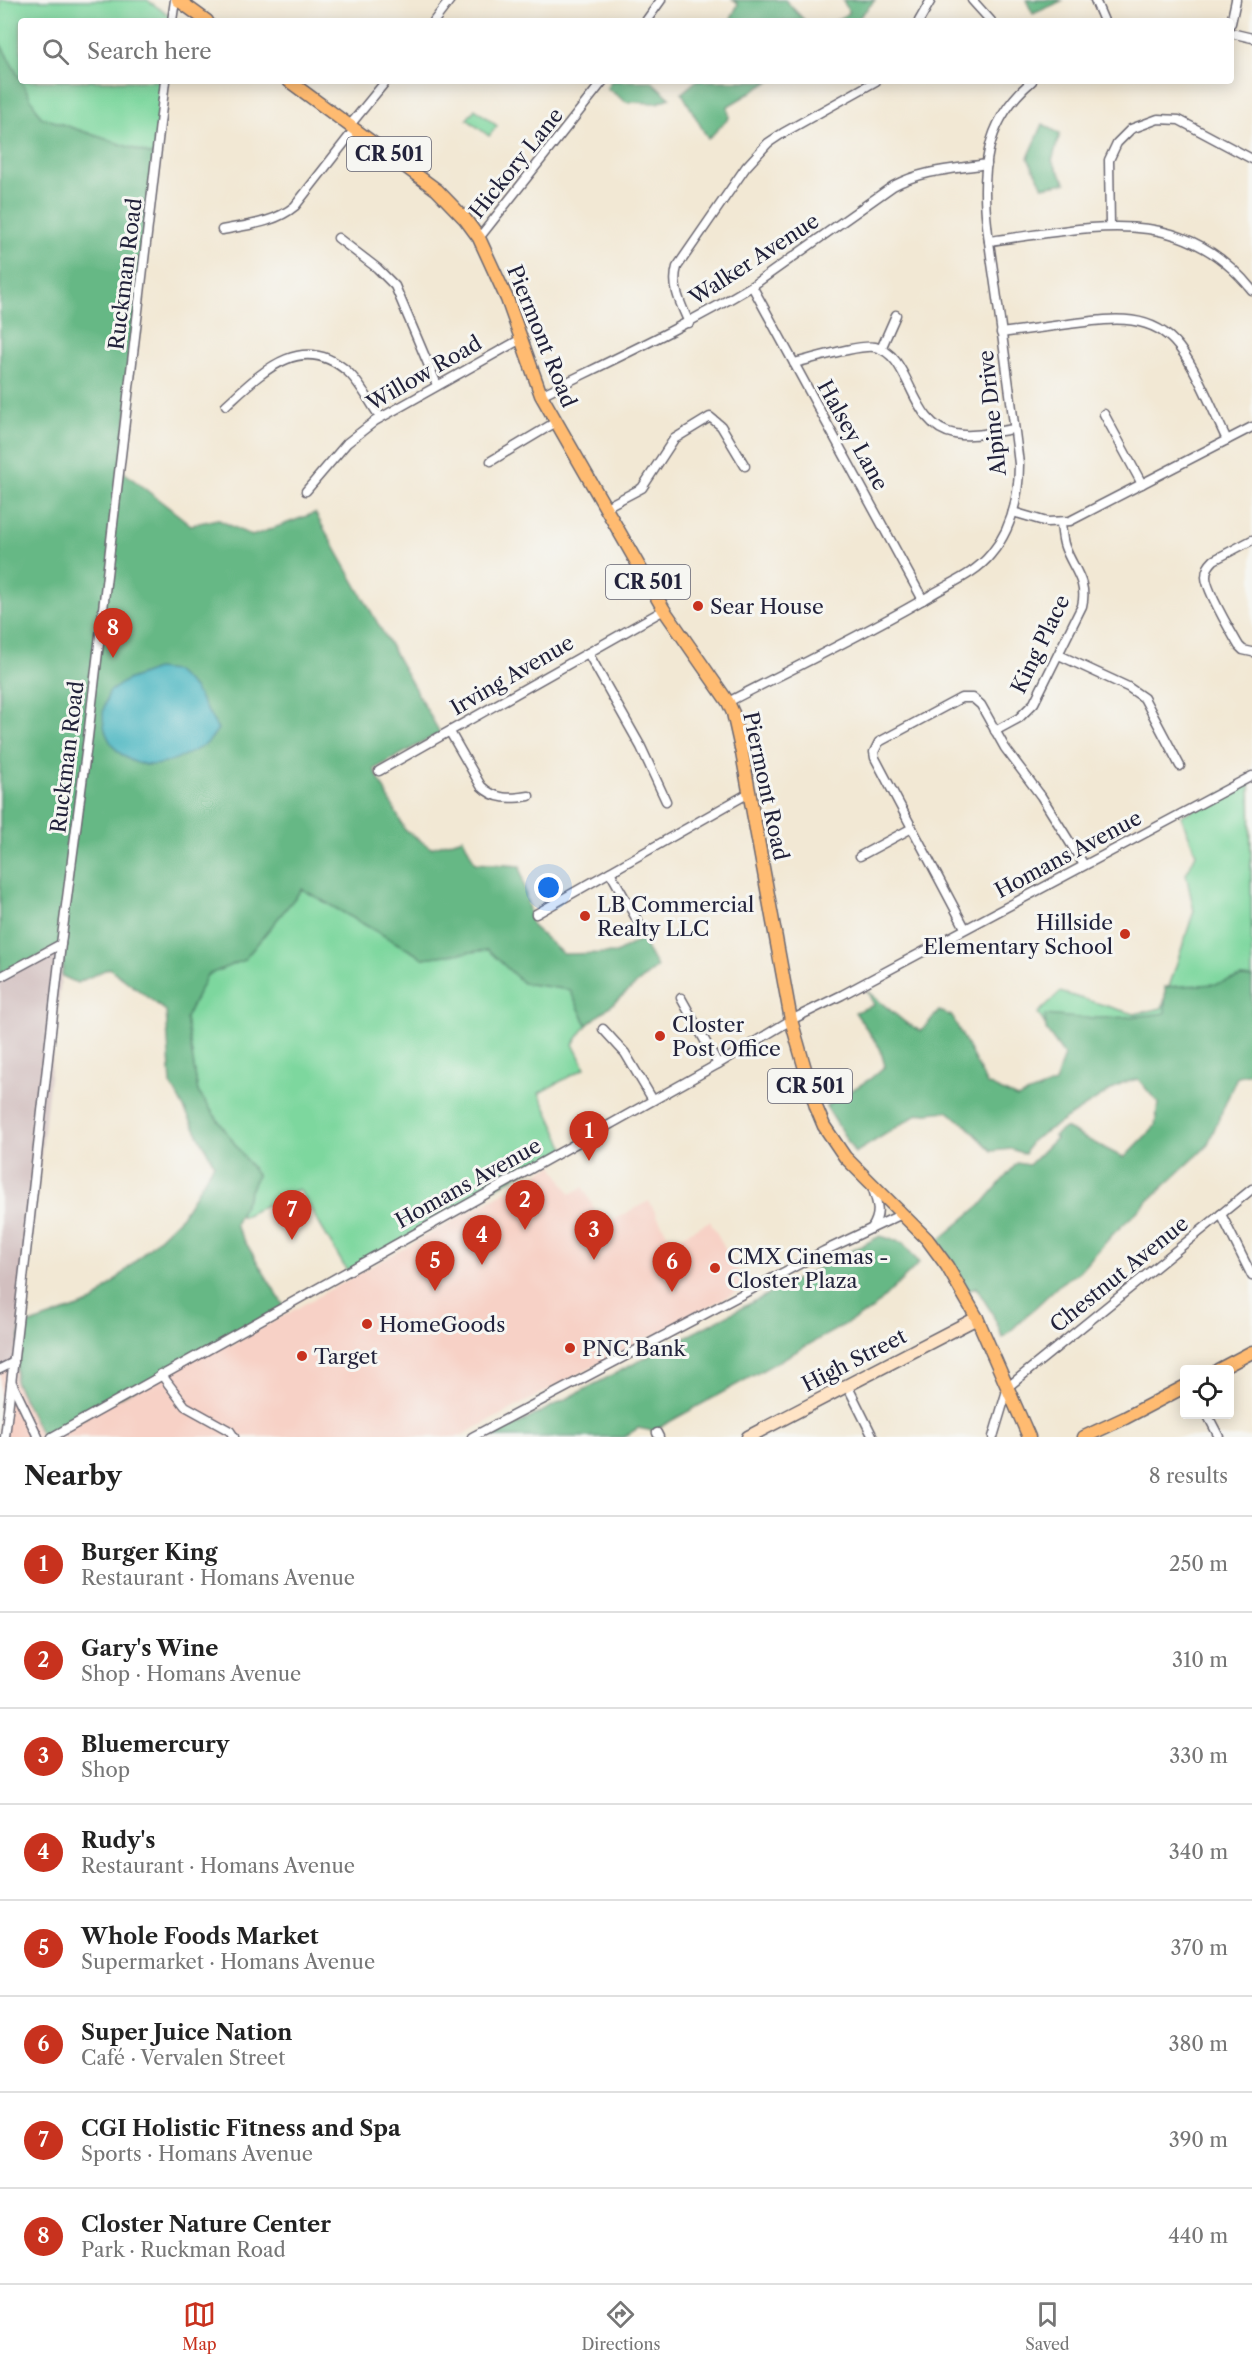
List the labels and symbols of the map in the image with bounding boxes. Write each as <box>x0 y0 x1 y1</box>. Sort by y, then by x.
street label: Hickory Lane <box>464 103 568 223</box>
road number: CR 501 <box>347 137 431 171</box>
street label: Ruckman Road <box>103 196 147 351</box>
street label: Walker Avenue <box>684 208 823 311</box>
street label: Piermont Road <box>502 261 582 411</box>
street label: Willow Road <box>361 330 486 416</box>
street label: Alpine Drive <box>973 349 1011 478</box>
street label: Halsey Lane <box>812 376 894 494</box>
road number: CR 501 <box>606 565 690 599</box>
street label: King Place <box>1005 591 1075 697</box>
place label: Sear House <box>710 594 824 619</box>
marker: Sear House <box>691 599 705 613</box>
pin: 8 <box>94 608 132 658</box>
street label: Irving Avenue <box>446 630 578 720</box>
street label: Ruckman Road <box>45 679 89 834</box>
street label: Piermont Road <box>738 709 794 863</box>
street label: Homans Avenue <box>990 805 1146 903</box>
your location <box>534 873 563 902</box>
place label: LB Commercial Realty LLC <box>597 892 754 941</box>
marker: LB Commercial Realty LLC <box>578 909 592 923</box>
place label: Hillside Elementary School <box>923 910 1113 959</box>
marker: Hillside Elementary School <box>1118 927 1132 941</box>
place label: Closter Post Office <box>672 1012 781 1061</box>
marker: Closter Post Office <box>653 1029 667 1043</box>
road number: CR 501 <box>768 1069 852 1103</box>
pin: 1 <box>570 1112 608 1161</box>
street label: Homans Avenue <box>391 1133 545 1233</box>
pin: 2 <box>506 1180 544 1230</box>
pin: 7 <box>272 1190 312 1240</box>
pin: 3 <box>574 1210 614 1260</box>
street label: Chestnut Avenue <box>1045 1211 1193 1337</box>
pin: 4 <box>462 1216 502 1265</box>
pin: 5 <box>416 1242 454 1291</box>
pin: 6 <box>652 1242 692 1292</box>
place label: CMX Cinemas - Closter Plaza <box>727 1244 889 1293</box>
marker: CMX Cinemas - Closter Plaza <box>708 1261 722 1275</box>
place label: HomeGoods <box>379 1312 505 1337</box>
marker: HomeGoods <box>360 1317 374 1331</box>
street label: High Street <box>798 1323 911 1397</box>
place label: PNC Bank <box>582 1336 687 1361</box>
marker: PNC Bank <box>563 1341 577 1355</box>
place label: Target <box>314 1344 378 1369</box>
marker: Target <box>295 1349 309 1363</box>

